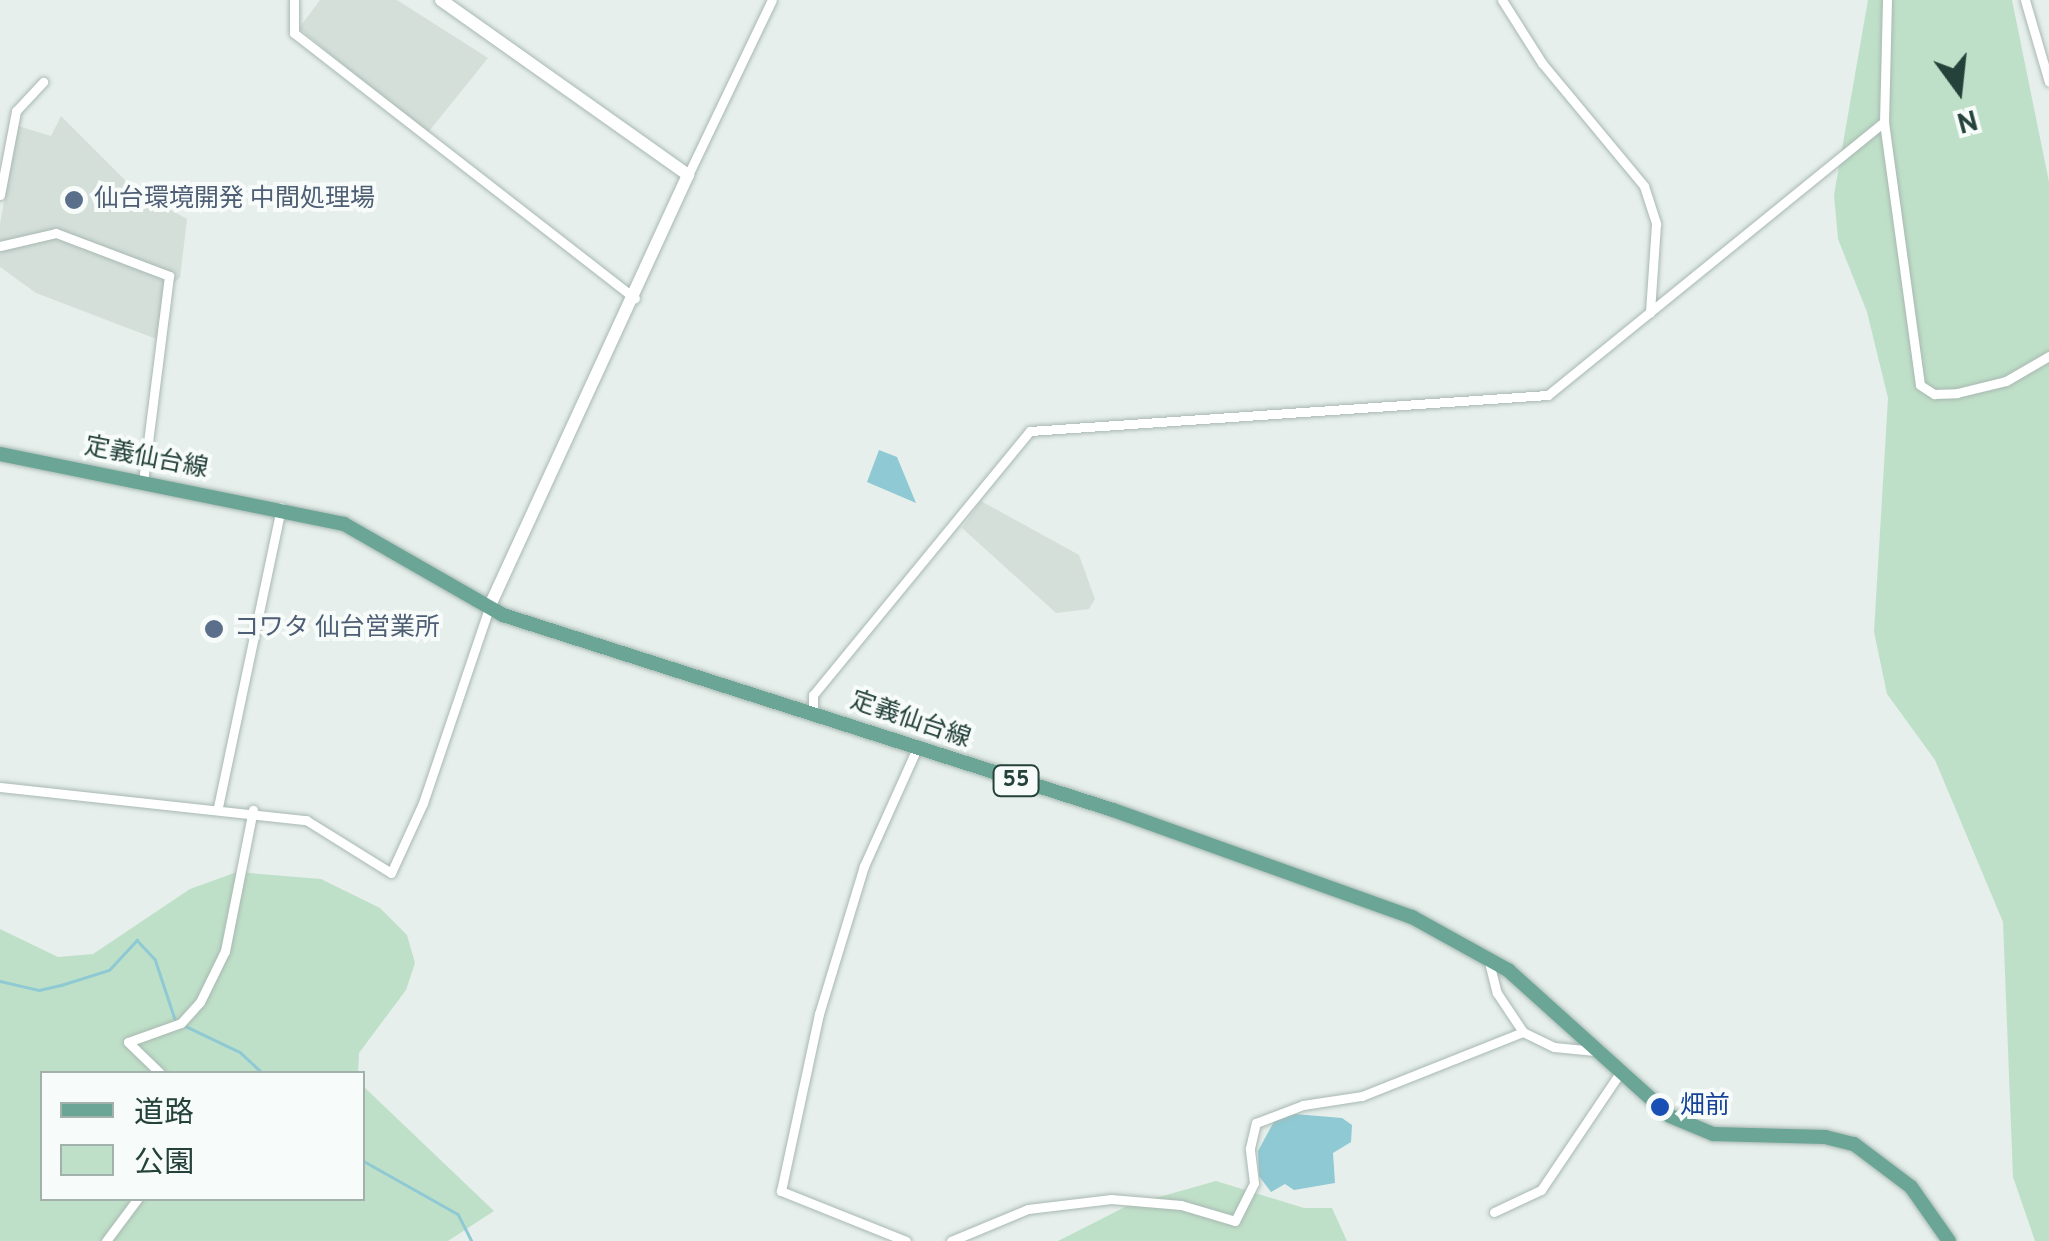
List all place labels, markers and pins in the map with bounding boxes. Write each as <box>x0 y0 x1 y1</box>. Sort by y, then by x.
place label: 仙台環境開発 中間処理場 <box>94 185 375 215</box>
marker: 仙台環境開発 中間処理場 <box>63 189 85 211</box>
place label: コワタ 仙台営業所 <box>234 614 440 644</box>
marker: コワタ 仙台営業所 <box>203 618 225 640</box>
place label: 畑前 <box>1680 1092 1730 1122</box>
marker: 畑前 <box>1649 1096 1671 1118</box>

